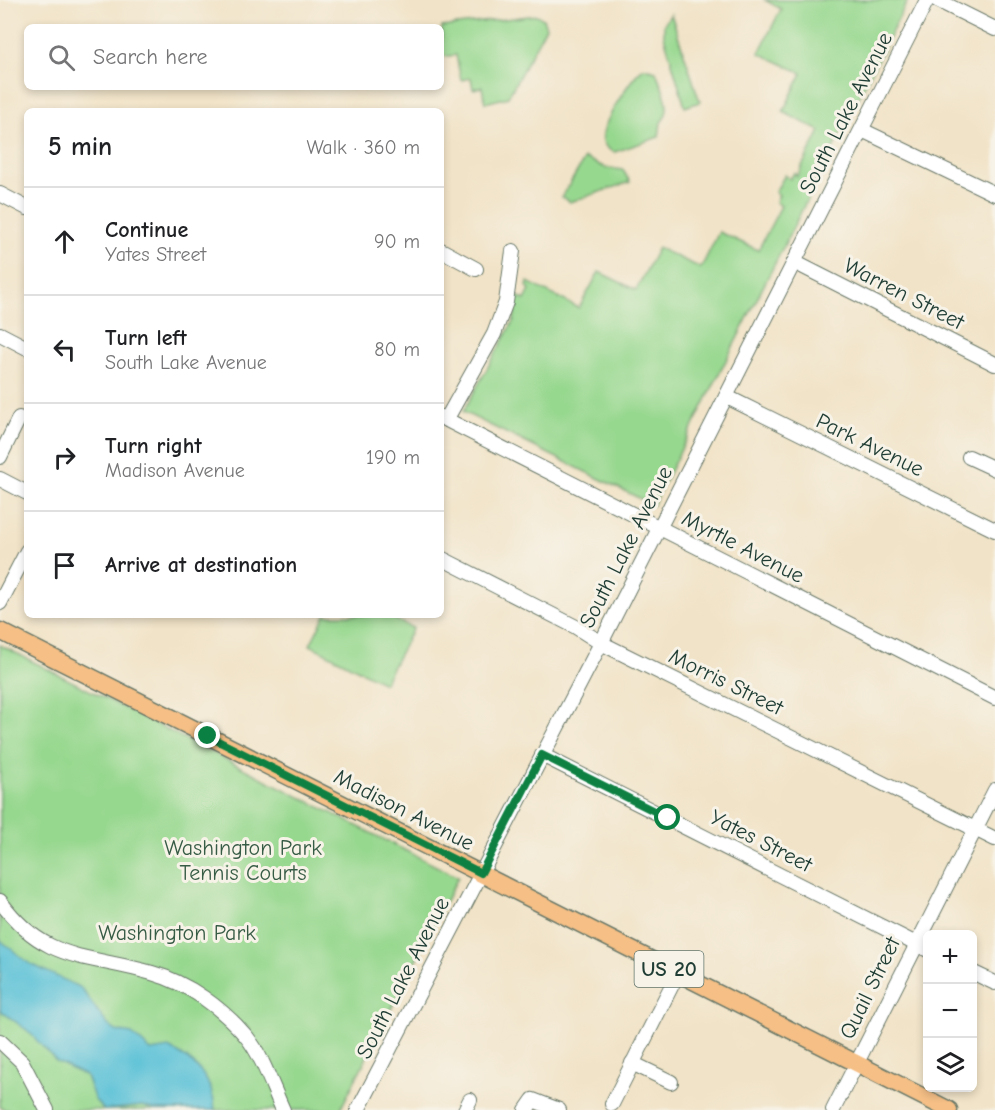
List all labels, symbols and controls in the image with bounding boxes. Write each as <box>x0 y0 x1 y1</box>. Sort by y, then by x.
search box <box>24 24 444 90</box>
street label: South Lake Avenue <box>794 28 898 198</box>
icon: search <box>45 41 78 74</box>
text: Search here <box>93 44 208 70</box>
text: 5 min <box>48 132 112 162</box>
text: Walk · 360 m <box>306 136 420 159</box>
text: Continue <box>105 217 188 243</box>
icon: ahead <box>48 225 81 258</box>
text: 90 m <box>374 230 420 253</box>
text: Yates Street <box>105 243 206 266</box>
street label: Warren Street <box>839 253 969 336</box>
text: Turn left <box>105 325 187 351</box>
icon: left <box>48 333 81 366</box>
text: 80 m <box>374 338 420 361</box>
text: South Lake Avenue <box>105 351 267 374</box>
street label: Park Avenue <box>812 408 928 482</box>
text: Turn right <box>105 433 202 459</box>
icon: right <box>48 441 81 474</box>
text: 190 m <box>366 446 420 469</box>
text: Madison Avenue <box>105 459 245 482</box>
street label: South Lake Avenue <box>574 462 678 632</box>
street label: Myrtle Avenue <box>678 505 808 589</box>
icon: arrive <box>48 549 81 582</box>
text: Arrive at destination <box>105 552 297 578</box>
street label: Morris Street <box>665 643 788 721</box>
route end <box>194 722 220 748</box>
street label: Madison Avenue <box>330 764 478 856</box>
route start <box>654 804 680 830</box>
street label: Yates Street <box>705 804 817 878</box>
park label: Washington Park Tennis Courts <box>164 835 322 886</box>
street label: South Lake Avenue <box>351 893 455 1063</box>
park label: Washington Park <box>98 920 256 946</box>
map controls <box>923 930 977 1092</box>
button: + <box>923 930 977 984</box>
street label: Quail Street <box>834 932 906 1043</box>
road number: US 20 <box>634 951 704 987</box>
button: − <box>923 984 977 1038</box>
button: layers <box>923 1038 977 1092</box>

